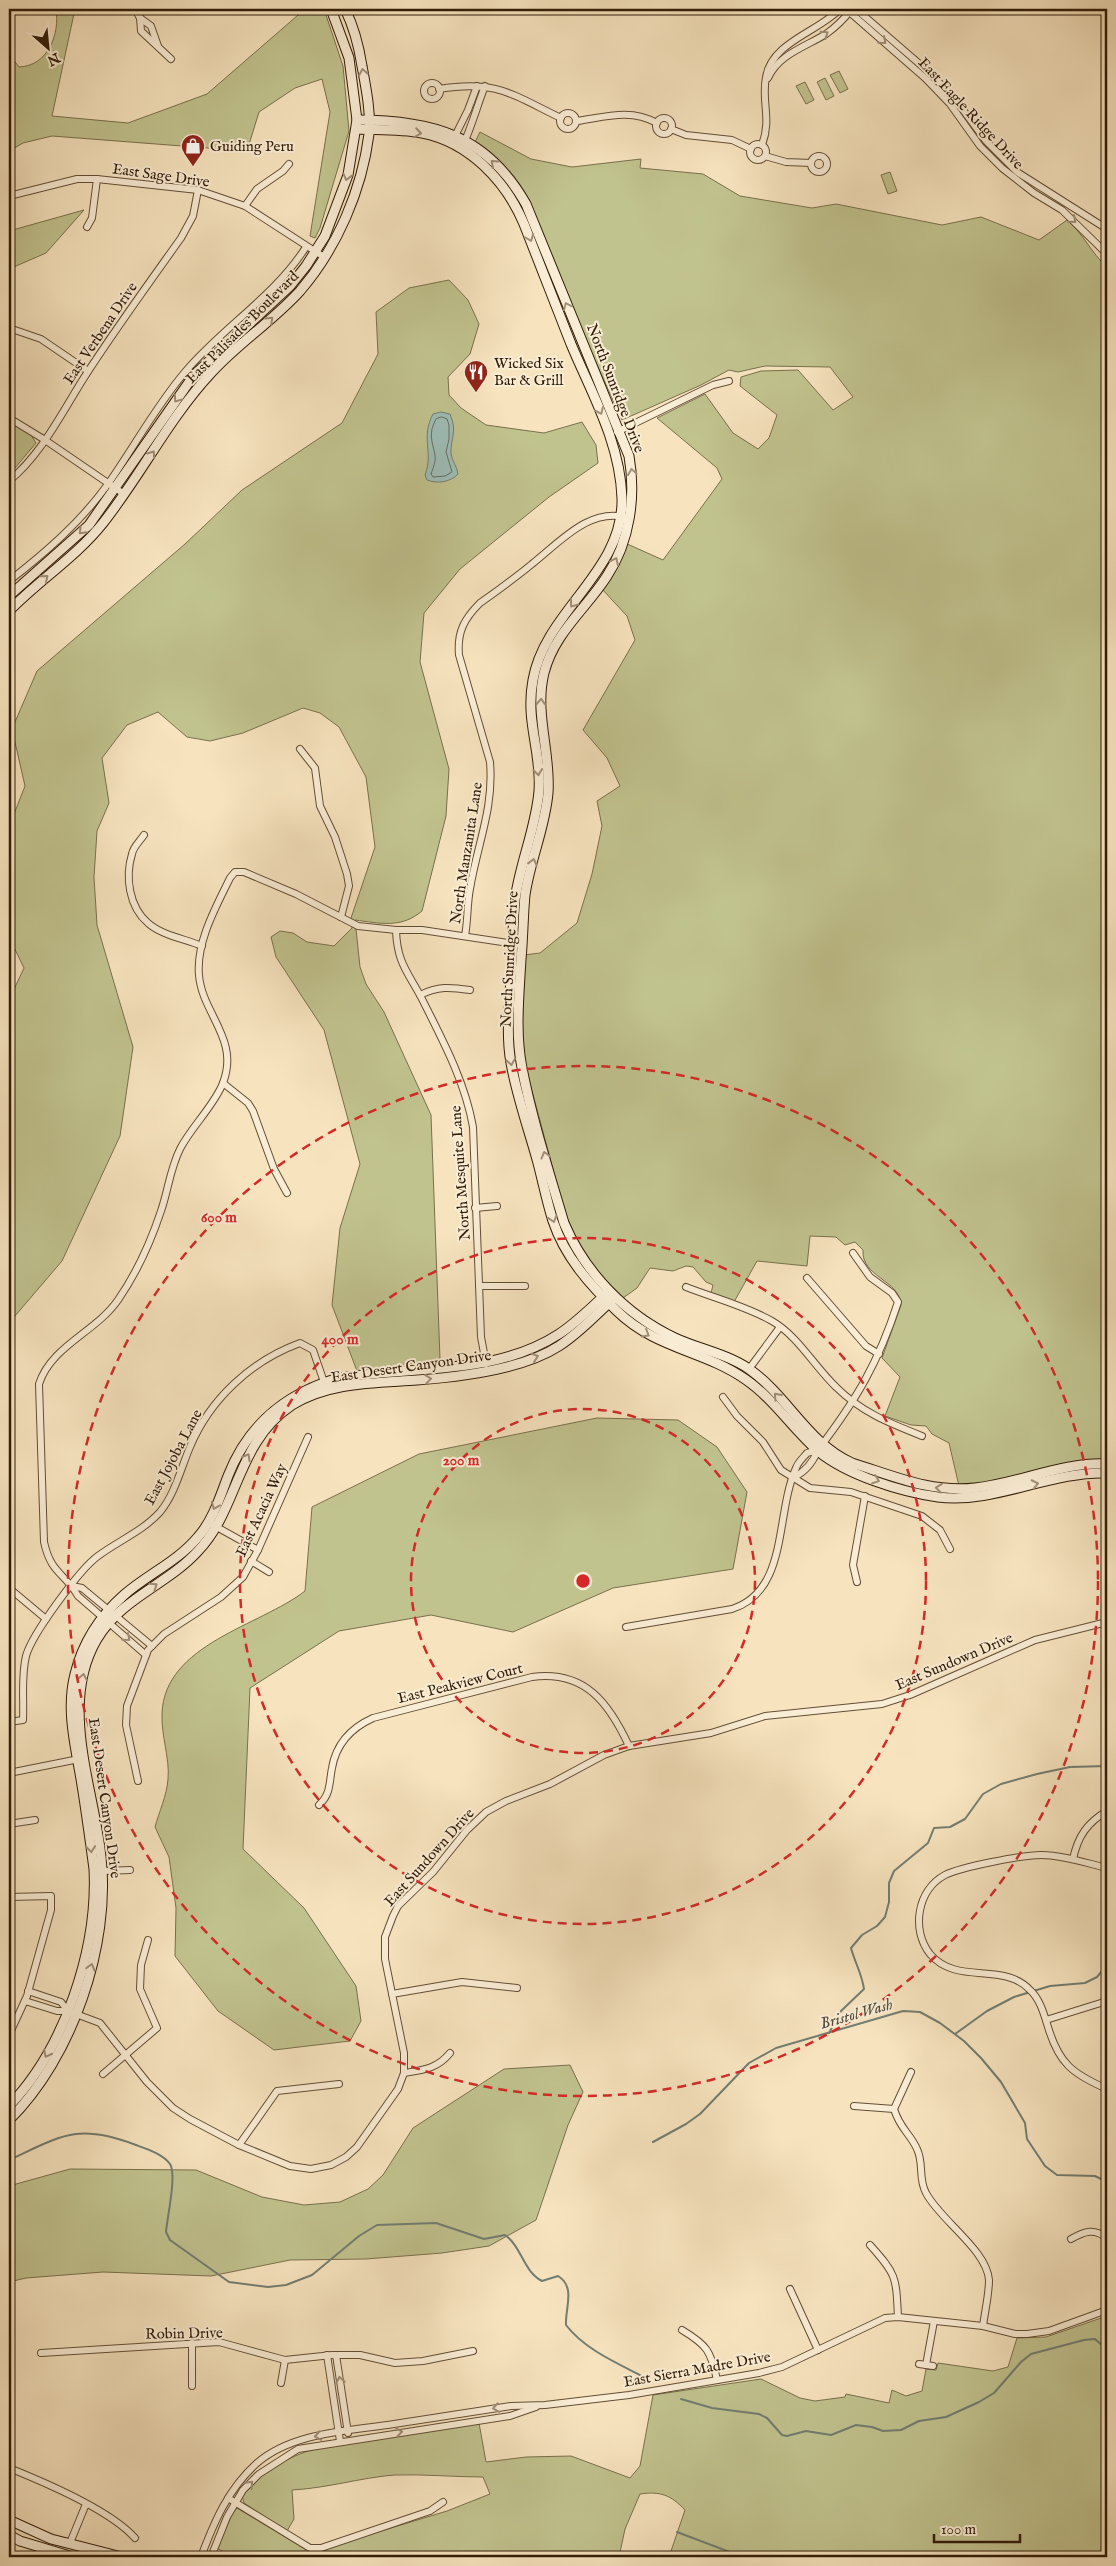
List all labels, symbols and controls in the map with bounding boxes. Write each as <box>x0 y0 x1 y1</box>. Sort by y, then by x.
north arrow <box>22 22 72 72</box>
one-way arrow <box>819 31 828 41</box>
one-way arrow <box>877 35 886 44</box>
text: N <box>44 47 64 69</box>
street label: East Eagle Ridge Drive <box>914 53 1028 173</box>
one-way arrow <box>359 68 369 76</box>
one-way arrow <box>414 127 422 138</box>
shop icon: Guiding Peru <box>180 133 206 167</box>
place label: Guiding Peru <box>210 137 294 156</box>
street label: East Sage Drive <box>111 159 211 192</box>
one-way arrow <box>491 160 500 169</box>
one-way arrow <box>342 172 353 181</box>
one-way arrow <box>1067 215 1076 223</box>
one-way arrow <box>524 234 534 242</box>
street label: East Palisades Boulevard <box>182 266 304 388</box>
street label: East Verbena Drive <box>59 278 142 388</box>
one-way arrow <box>563 302 573 311</box>
one-way arrow <box>264 317 273 326</box>
street label: North Sunridge Drive <box>582 321 649 455</box>
place label: Wicked Six Bar & Grill <box>494 354 564 390</box>
restaurant icon: Wicked Six Bar & Grill <box>463 359 489 393</box>
one-way arrow <box>174 393 183 403</box>
one-way arrow <box>594 406 604 415</box>
one-way arrow <box>146 450 155 460</box>
one-way arrow <box>627 468 638 476</box>
one-way arrow <box>79 525 88 534</box>
one-way arrow <box>609 557 619 566</box>
one-way arrow <box>39 575 48 584</box>
one-way arrow <box>570 598 579 607</box>
one-way arrow <box>536 698 547 706</box>
one-way arrow <box>532 768 543 776</box>
street label: North Manzanita Lane <box>446 781 487 925</box>
one-way arrow <box>527 858 538 867</box>
street label: North Sunridge Drive <box>496 890 523 1028</box>
one-way arrow <box>506 1057 516 1066</box>
street label: North Mesquite Lane <box>446 1105 475 1241</box>
one-way arrow <box>540 1150 551 1159</box>
text: 600 m <box>201 1208 237 1227</box>
one-way arrow <box>547 1214 557 1222</box>
one-way arrow <box>641 1327 650 1337</box>
text: 400 m <box>322 1330 359 1349</box>
street label: East Desert Canyon Drive <box>330 1346 493 1387</box>
one-way arrow <box>530 1353 538 1363</box>
one-way arrow <box>424 1374 432 1385</box>
one-way arrow <box>774 1392 783 1401</box>
street label: East Jojoba Lane <box>140 1406 207 1508</box>
text: 200 m <box>443 1451 480 1470</box>
one-way arrow <box>240 1454 250 1463</box>
street label: East Acacia Way <box>232 1460 292 1560</box>
one-way arrow <box>871 1474 880 1484</box>
one-way arrow <box>1030 1479 1039 1490</box>
one-way arrow <box>934 1483 942 1494</box>
one-way arrow <box>211 1501 222 1510</box>
centre of rings <box>574 1572 592 1590</box>
one-way arrow <box>149 1582 158 1592</box>
street label: East Sundown Drive <box>892 1628 1016 1695</box>
one-way arrow <box>121 1632 130 1641</box>
street label: East Peakview Court <box>396 1659 525 1708</box>
one-way arrow <box>77 1672 88 1681</box>
street label: East Desert Canyon Drive <box>84 1717 125 1880</box>
street label: East Sundown Drive <box>380 1804 479 1911</box>
one-way arrow <box>86 1845 96 1854</box>
one-way arrow <box>86 1964 96 1972</box>
water label: Bristol Wash <box>818 1995 895 2035</box>
one-way arrow <box>43 2049 53 2058</box>
street label: Robin Drive <box>145 2323 223 2344</box>
street label: East Sierra Madre Drive <box>622 2347 772 2392</box>
one-way arrow <box>335 2376 345 2384</box>
one-way arrow <box>492 2403 500 2413</box>
one-way arrow <box>395 2428 404 2438</box>
one-way arrow <box>314 2430 323 2440</box>
one-way arrow <box>244 2480 253 2489</box>
scale bar <box>934 2511 1020 2543</box>
text: 100 m <box>941 2520 977 2539</box>

